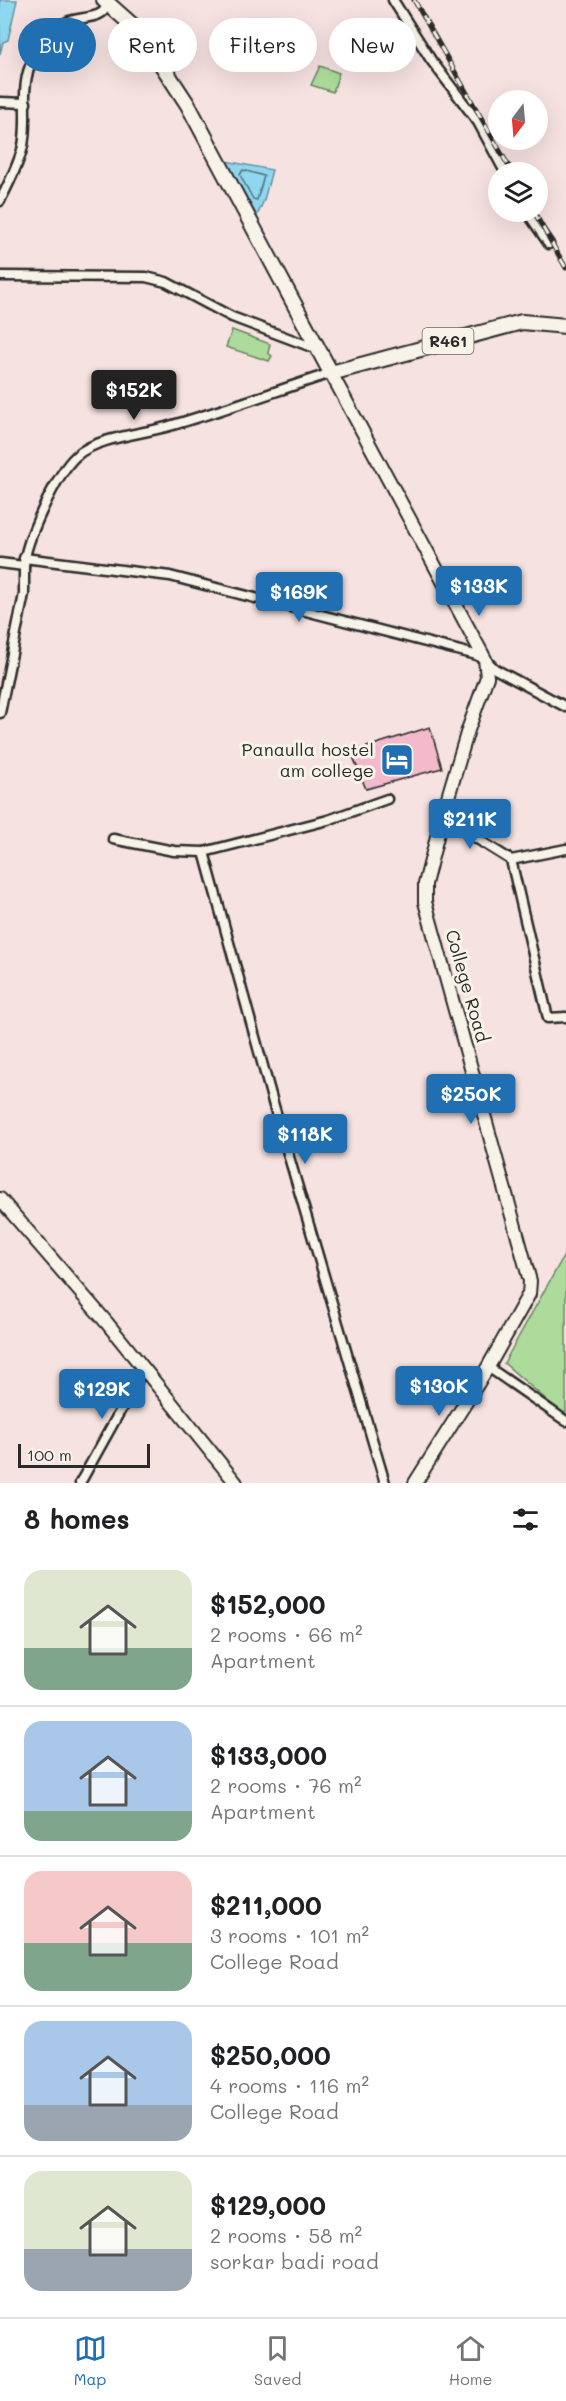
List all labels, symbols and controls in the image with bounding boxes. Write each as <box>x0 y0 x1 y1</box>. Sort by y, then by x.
chip: Buy <box>18 18 96 72</box>
chip: Rent <box>108 18 197 72</box>
chip: Filters <box>209 18 317 72</box>
chip: New <box>329 18 416 72</box>
north arrow <box>488 90 548 150</box>
map controls <box>488 90 548 222</box>
button: layers <box>488 162 548 222</box>
road number: R461 <box>422 328 474 354</box>
pin: $152K <box>92 370 176 421</box>
text: $152K <box>105 376 163 402</box>
pin: $133K <box>437 566 521 617</box>
pin: $169K <box>257 572 341 623</box>
text: $133K <box>450 572 508 598</box>
text: $169K <box>270 578 328 604</box>
place label: Panaulla hostel am college <box>242 737 374 782</box>
hotel icon: Panaulla hostel am college <box>379 742 415 778</box>
pin: $211K <box>428 799 512 850</box>
text: $211K <box>443 805 497 831</box>
street label: College Road <box>440 927 495 1045</box>
pin: $250K <box>429 1074 513 1125</box>
text: $250K <box>440 1080 502 1106</box>
pin: $118K <box>263 1114 347 1165</box>
text: $118K <box>277 1120 333 1146</box>
pin: $130K <box>397 1366 481 1417</box>
pin: $129K <box>60 1369 144 1420</box>
text: $130K <box>409 1372 469 1398</box>
text: $129K <box>73 1375 131 1401</box>
scale bar <box>18 1441 150 1468</box>
text: 100 m <box>27 1444 72 1465</box>
text: 8 homes <box>24 1502 130 1536</box>
icon: filters <box>509 1503 542 1536</box>
text: $152,000 <box>210 1587 325 1621</box>
icon: home <box>72 1594 144 1666</box>
text: 2 rooms · 66 m² <box>210 1621 363 1647</box>
text: Apartment <box>210 1647 316 1673</box>
text: $133,000 <box>210 1738 327 1772</box>
icon: home <box>72 1745 144 1817</box>
text: 2 rooms · 76 m² <box>210 1772 362 1798</box>
text: Apartment <box>210 1798 316 1824</box>
text: $211,000 <box>210 1888 322 1922</box>
icon: home <box>72 1895 144 1967</box>
text: 3 rooms · 101 m² <box>210 1922 369 1948</box>
text: College Road <box>210 1948 339 1974</box>
text: $250,000 <box>210 2038 331 2072</box>
icon: home <box>72 2045 144 2117</box>
text: 4 rooms · 116 m² <box>210 2072 369 2098</box>
text: College Road <box>210 2098 339 2124</box>
text: $129,000 <box>210 2188 326 2222</box>
icon: home <box>72 2195 144 2267</box>
text: 2 rooms · 58 m² <box>210 2222 362 2248</box>
text: sorkar badi road <box>210 2248 379 2274</box>
tab: Map <box>74 2332 107 2389</box>
tab: Saved <box>254 2332 301 2389</box>
tab: Home <box>449 2332 492 2389</box>

